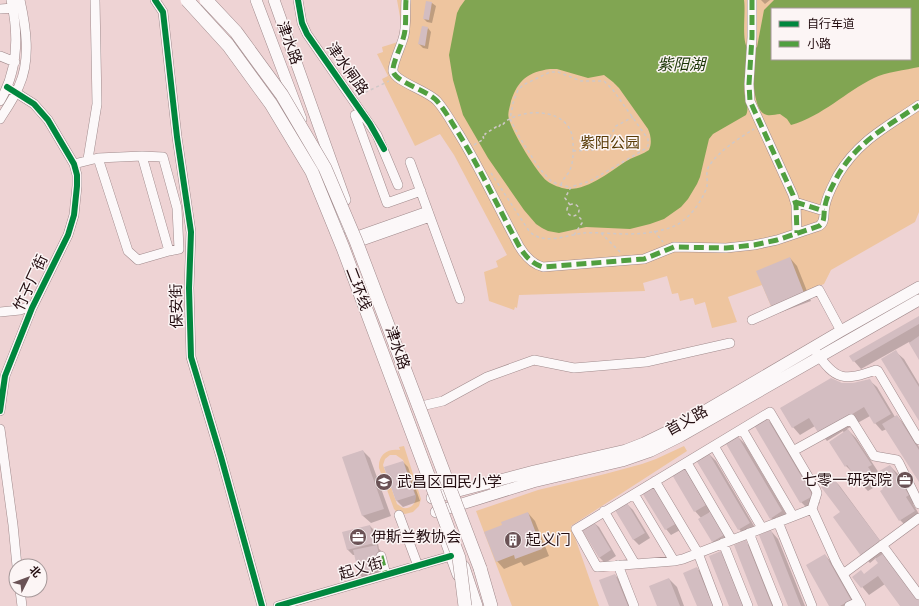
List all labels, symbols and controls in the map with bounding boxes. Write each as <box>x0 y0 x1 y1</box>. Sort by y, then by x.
legend <box>771 8 911 60</box>
text: 自行车道 <box>807 17 855 32</box>
street label: 津水路 <box>272 19 306 67</box>
text: 小路 <box>807 37 831 52</box>
street label: 津水闸路 <box>322 39 372 99</box>
water label: 紫阳湖 <box>657 56 708 75</box>
park label: 紫阳公园 <box>580 134 640 153</box>
street label: 竹子厂街 <box>10 252 52 314</box>
street label: 二环线 <box>341 265 375 313</box>
street label: 保安街 <box>167 283 187 329</box>
street label: 津水路 <box>381 324 413 372</box>
street label: 首义路 <box>663 402 711 440</box>
office icon: 七零一研究院 <box>895 470 915 490</box>
place label: 七零一研究院 <box>802 471 892 490</box>
school or university icon: 武昌区回民小学 <box>374 472 394 492</box>
place label: 武昌区回民小学 <box>397 473 502 492</box>
office icon: 伊斯兰教协会 <box>348 527 368 547</box>
place label: 伊斯兰教协会 <box>371 528 461 547</box>
building icon: 起义门 <box>503 530 523 550</box>
place label: 起义门 <box>525 531 571 550</box>
street label: 起义街 <box>336 554 385 585</box>
north arrow <box>8 558 48 598</box>
text: 北 <box>27 563 44 580</box>

